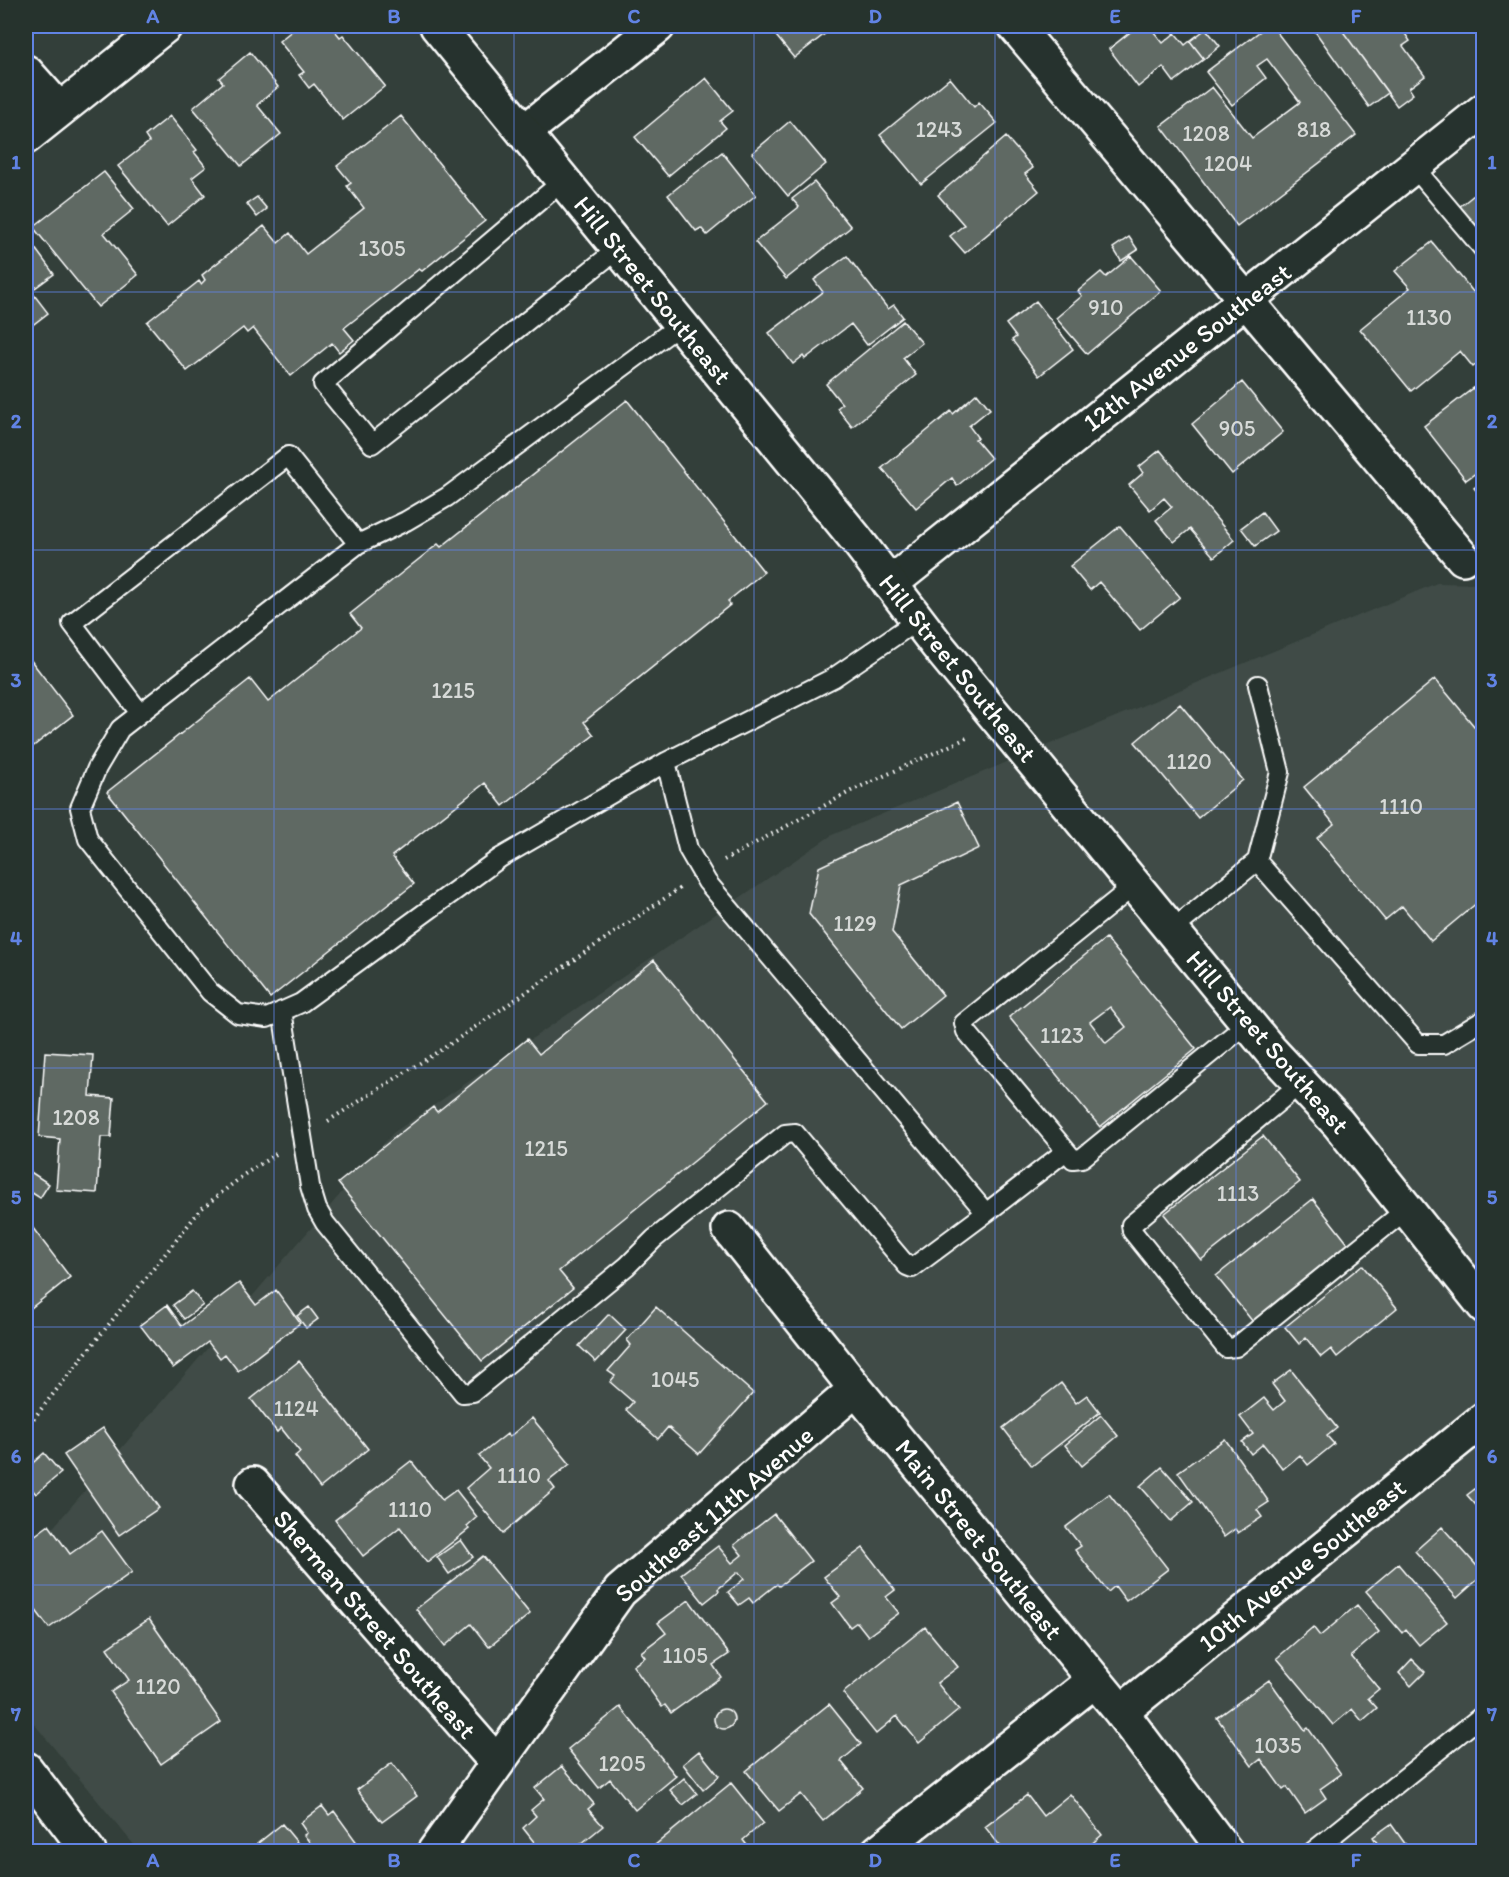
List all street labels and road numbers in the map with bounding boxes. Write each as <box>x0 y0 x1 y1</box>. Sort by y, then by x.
street label: Hill Street Southeast <box>567 189 739 391</box>
street label: 12th Avenue Southeast <box>1076 256 1298 438</box>
street label: Hill Street Southeast <box>872 567 1044 769</box>
street label: Hill Street Southeast <box>1179 943 1357 1141</box>
street label: Southeast 11th Avenue <box>608 1419 820 1609</box>
street label: Main Street Southeast <box>888 1432 1070 1646</box>
street label: 10th Avenue Southeast <box>1192 1471 1413 1659</box>
street label: Sherman Street Southeast <box>267 1503 484 1745</box>

